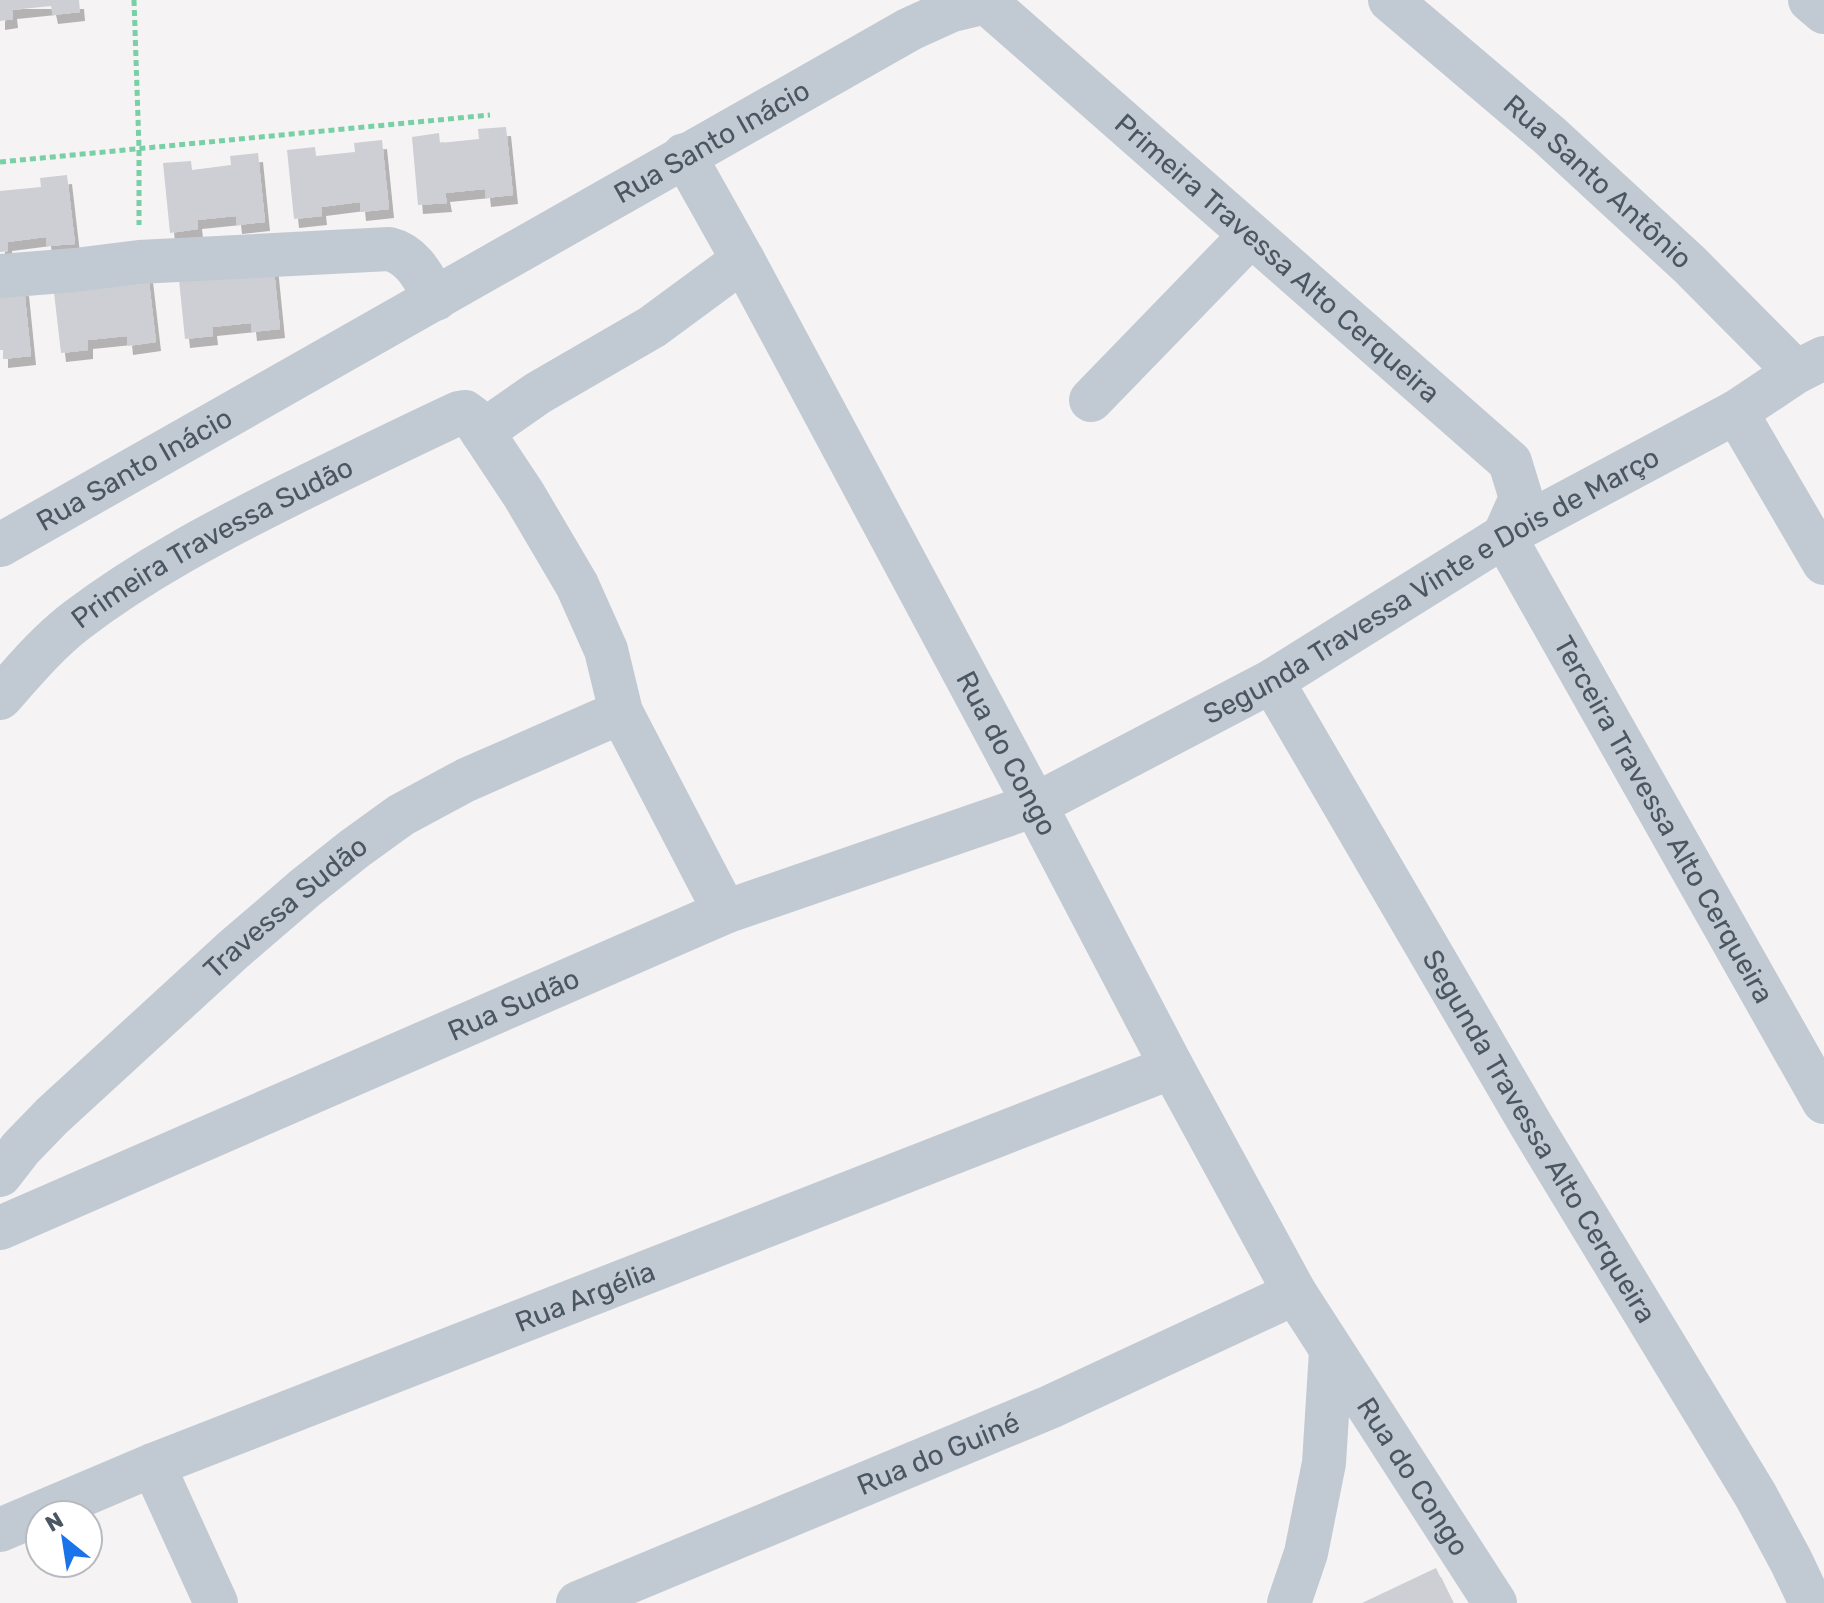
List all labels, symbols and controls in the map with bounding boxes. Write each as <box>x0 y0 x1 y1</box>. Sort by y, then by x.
street label: Rua Santo Inácio <box>608 73 815 210</box>
street label: Rua Santo Antônio <box>1497 88 1699 275</box>
street label: Primeira Travessa Alto Cerqueira <box>1108 107 1447 409</box>
street label: Rua Santo Inácio <box>30 401 238 538</box>
street label: Segunda Travessa Vinte e Dois de Março <box>1197 440 1665 731</box>
street label: Primeira Travessa Sudão <box>65 450 358 635</box>
street label: Terceira Travessa Alto Cerqueira <box>1547 630 1781 1009</box>
street label: Rua do Congo <box>950 665 1064 841</box>
street label: Travessa Sudão <box>197 829 373 985</box>
street label: Segunda Travessa Alto Cerqueira <box>1416 944 1663 1329</box>
street label: Rua Sudão <box>443 961 584 1047</box>
street label: Rua Argélia <box>510 1254 660 1338</box>
street label: Rua do Congo <box>1350 1391 1476 1562</box>
street label: Rua do Guiné <box>852 1405 1024 1502</box>
north arrow <box>24 1499 104 1579</box>
text: N <box>41 1506 68 1538</box>

